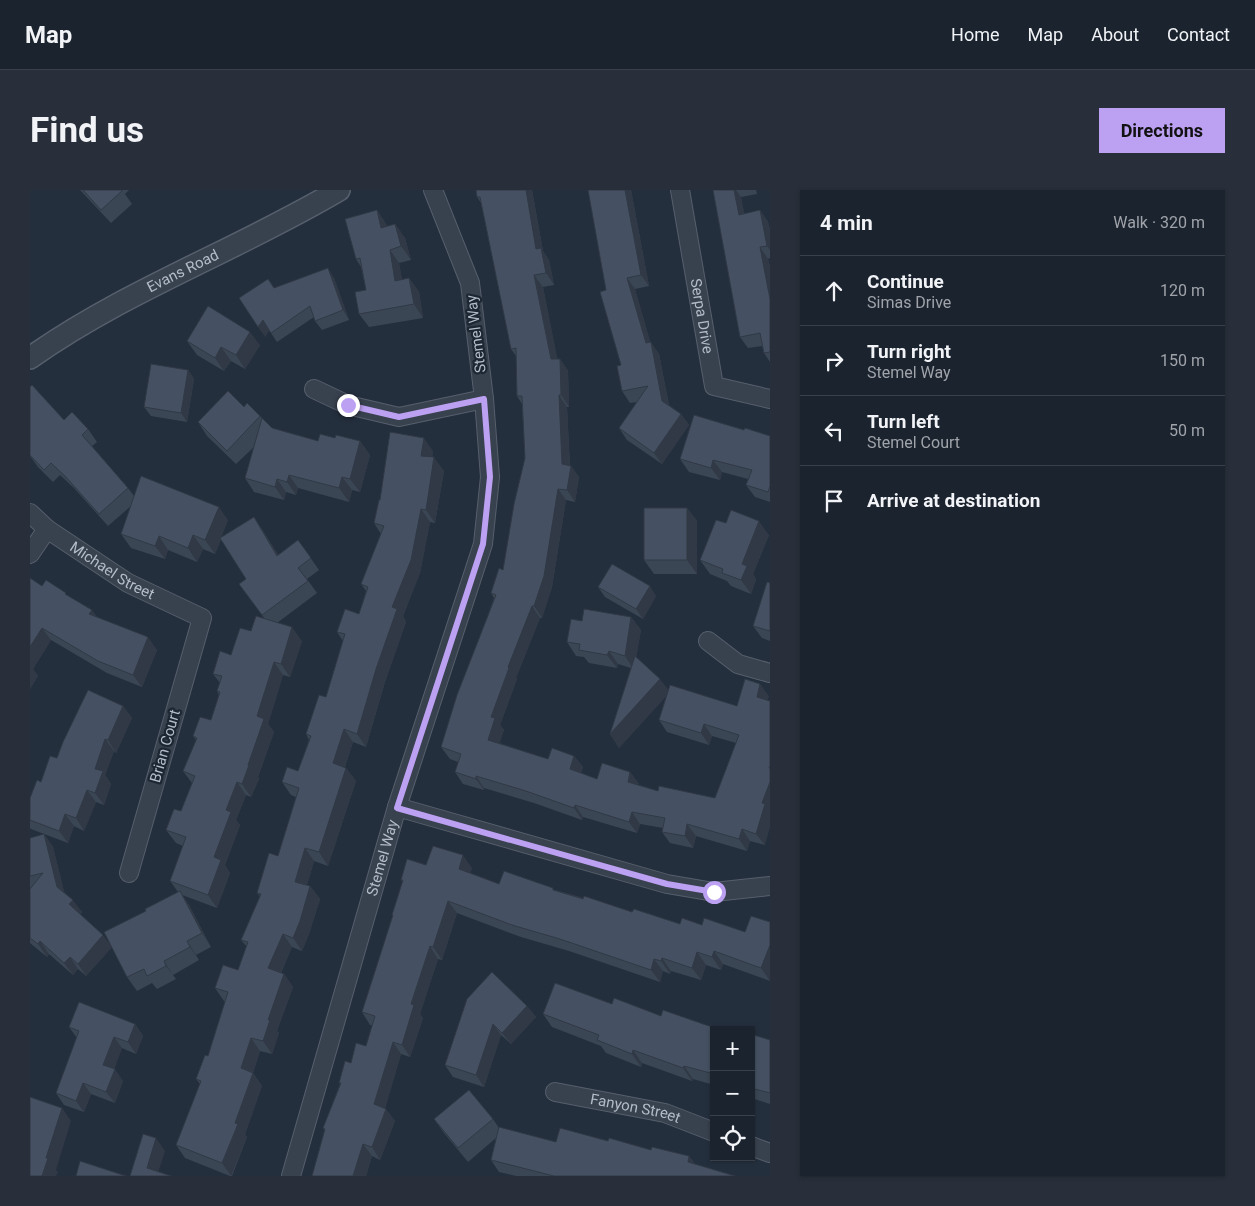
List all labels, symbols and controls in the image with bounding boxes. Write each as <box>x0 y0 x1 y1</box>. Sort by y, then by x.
text: Map <box>25 21 72 49</box>
text: Home <box>951 24 1000 45</box>
text: Map <box>1028 24 1063 45</box>
text: About <box>1091 24 1139 45</box>
text: Contact <box>1167 24 1230 45</box>
button: Directions <box>1099 108 1225 153</box>
text: Find us <box>30 110 144 151</box>
text: 4 min <box>820 211 873 235</box>
text: Walk · 320 m <box>1113 213 1205 232</box>
street label: Evans Road <box>144 246 222 296</box>
text: Continue <box>867 270 944 293</box>
street label: Serpa Drive <box>687 277 717 355</box>
icon: ahead <box>820 277 848 305</box>
text: 120 m <box>1160 281 1205 300</box>
text: Simas Drive <box>867 293 951 312</box>
street label: Stemel Way <box>462 294 490 374</box>
text: Turn right <box>867 340 951 363</box>
icon: right <box>820 347 848 375</box>
text: 150 m <box>1160 351 1205 370</box>
text: Stemel Way <box>867 363 951 382</box>
route end <box>337 394 360 417</box>
text: Turn left <box>867 410 940 433</box>
icon: left <box>820 417 848 445</box>
text: 50 m <box>1169 421 1205 440</box>
text: Stemel Court <box>867 433 960 452</box>
icon: arrive <box>820 487 848 515</box>
text: Arrive at destination <box>867 489 1040 512</box>
street label: Michael Street <box>67 538 158 603</box>
street label: Brian Court <box>146 707 184 785</box>
street label: Stemel Way <box>363 818 402 898</box>
route start <box>703 881 726 904</box>
map controls <box>710 1026 755 1161</box>
button: + <box>710 1026 755 1071</box>
button: − <box>710 1071 755 1116</box>
street label: Fanyon Street <box>589 1090 683 1127</box>
button: locate <box>710 1116 755 1161</box>

